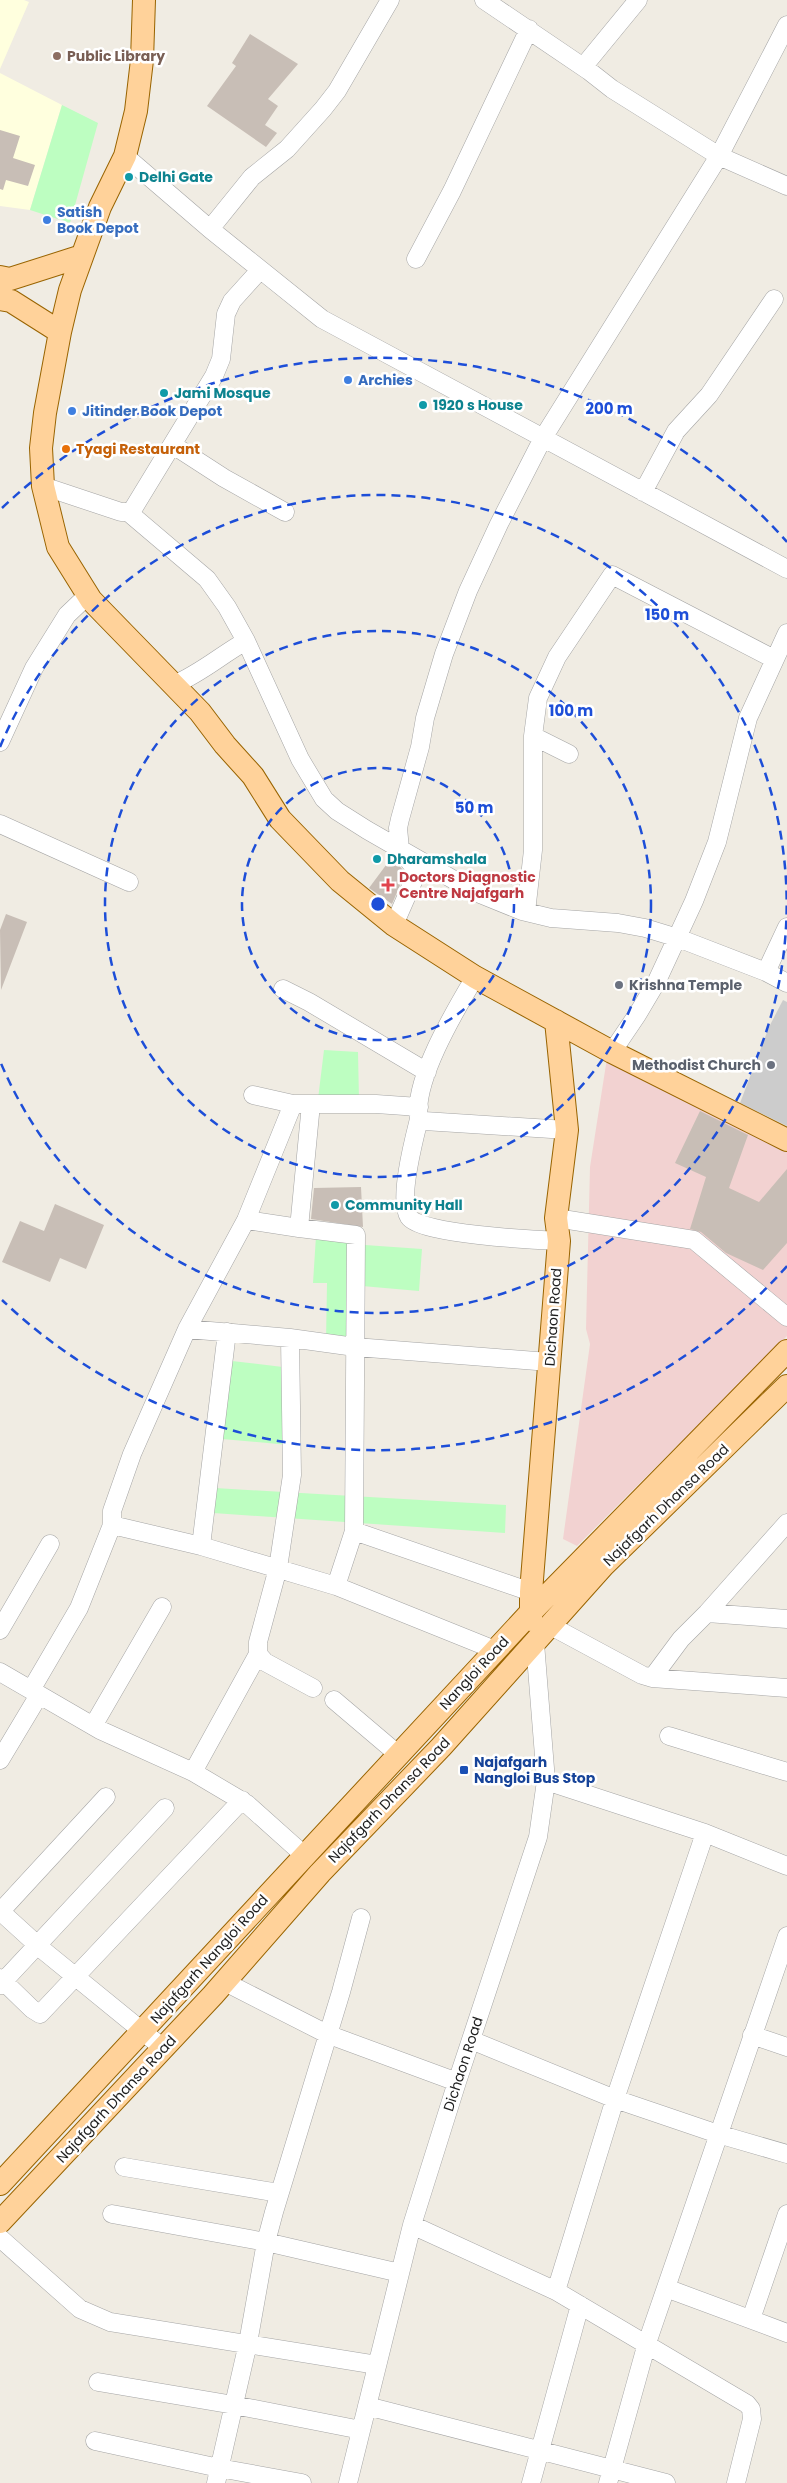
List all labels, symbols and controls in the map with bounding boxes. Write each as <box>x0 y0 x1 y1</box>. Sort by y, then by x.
place label: Public Library <box>67 46 165 66</box>
marker: Public Library <box>51 50 63 62</box>
place label: Delhi Gate <box>139 167 213 187</box>
marker: Delhi Gate <box>123 171 135 183</box>
place label: Satish Book Depot <box>57 202 139 238</box>
marker: Satish Book Depot <box>41 214 53 226</box>
place label: Archies <box>358 370 413 390</box>
marker: Archies <box>342 374 354 386</box>
place label: Jami Mosque <box>174 383 271 403</box>
marker: Jami Mosque <box>158 387 170 399</box>
place label: 1920 s House <box>433 395 523 415</box>
text: 200 m <box>585 398 633 419</box>
marker: 1920 s House <box>417 399 429 411</box>
place label: Jitinder Book Depot <box>82 401 222 421</box>
marker: Jitinder Book Depot <box>66 405 78 417</box>
place label: Tyagi Restaurant <box>76 439 200 459</box>
marker: Tyagi Restaurant <box>60 443 72 455</box>
text: 150 m <box>645 604 689 625</box>
text: 100 m <box>549 700 593 721</box>
text: 50 m <box>455 797 493 818</box>
place label: Dharamshala <box>387 849 487 869</box>
marker: Dharamshala <box>371 853 383 865</box>
place label: Doctors Diagnostic Centre Najafgarh <box>399 867 536 903</box>
marker: Doctors Diagnostic Centre Najafgarh <box>381 878 395 892</box>
centre of rings <box>369 895 387 913</box>
place label: Krishna Temple <box>629 975 742 995</box>
marker: Krishna Temple <box>613 979 625 991</box>
place label: Methodist Church <box>632 1055 761 1075</box>
marker: Methodist Church <box>765 1059 777 1071</box>
place label: Community Hall <box>345 1195 463 1215</box>
marker: Community Hall <box>329 1199 341 1211</box>
street label: Dichaon Road <box>540 1267 566 1367</box>
street label: Najafgarh Dhansa Road <box>599 1439 733 1571</box>
street label: Nangloi Road <box>435 1632 513 1714</box>
street label: Najafgarh Dhansa Road <box>323 1733 455 1867</box>
place label: Najafgarh Nangloi Bus Stop <box>474 1752 596 1788</box>
marker: Najafgarh Nangloi Bus Stop <box>458 1764 470 1776</box>
street label: Najafgarh Nangloi Road <box>146 1890 272 2028</box>
street label: Dichaon Road <box>438 2014 488 2114</box>
street label: Najafgarh Dhansa Road <box>51 2031 181 2167</box>

